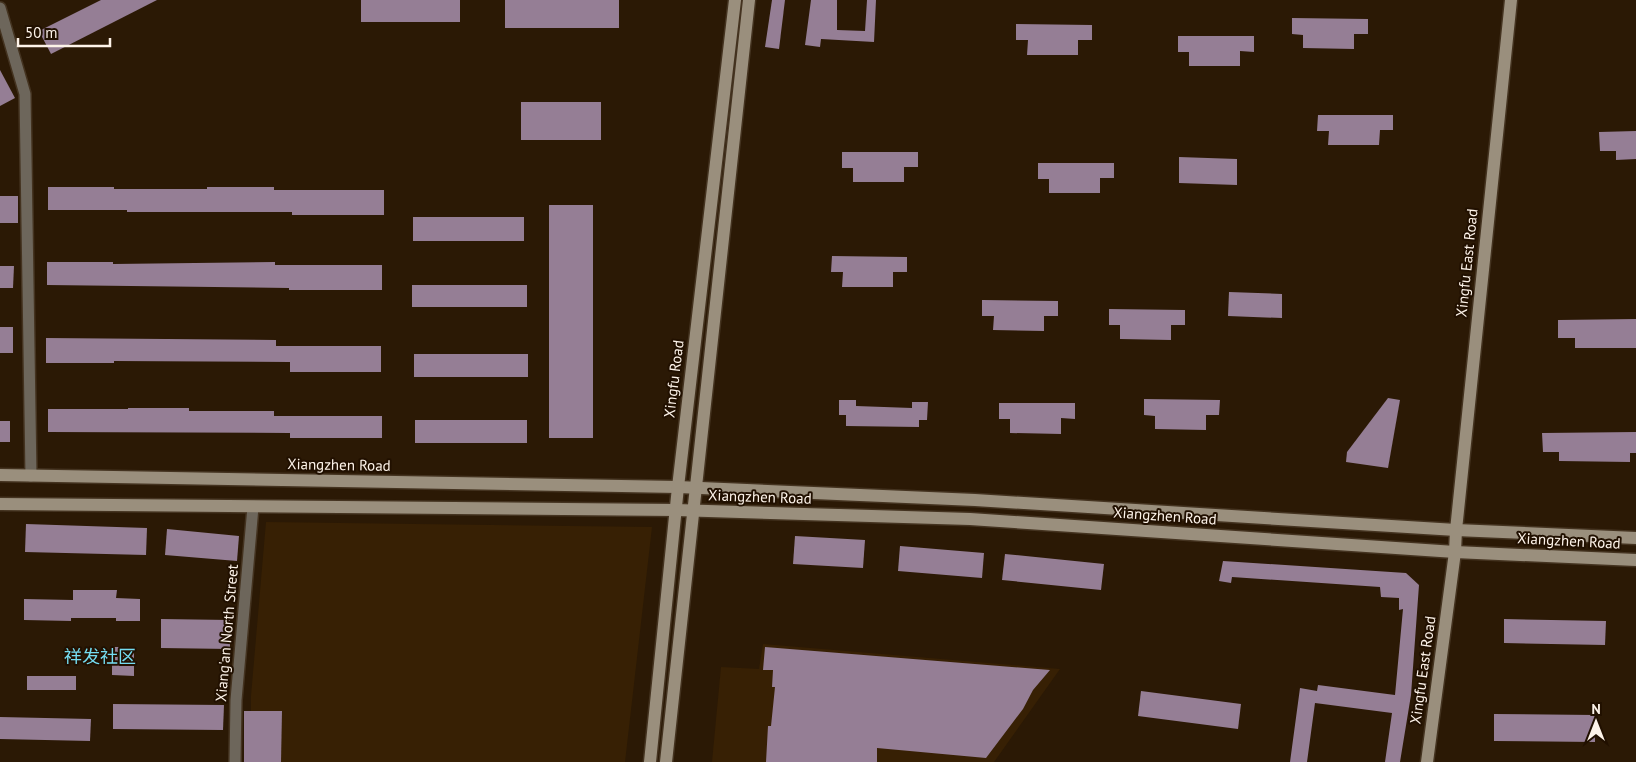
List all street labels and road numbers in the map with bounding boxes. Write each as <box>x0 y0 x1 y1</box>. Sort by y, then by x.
street label: Xingfu East Road <box>1451 208 1482 318</box>
street label: Xingfu Road <box>659 339 688 419</box>
street label: Xiangzhen Road <box>287 454 391 475</box>
street label: Xiangzhen Road <box>708 485 812 508</box>
street label: Xiangzhen Road <box>1113 502 1217 529</box>
street label: Xiangzhen Road <box>1517 528 1621 553</box>
street label: Xiang'an North Street <box>211 563 242 703</box>
street label: Xingfu East Road <box>1406 615 1440 725</box>

